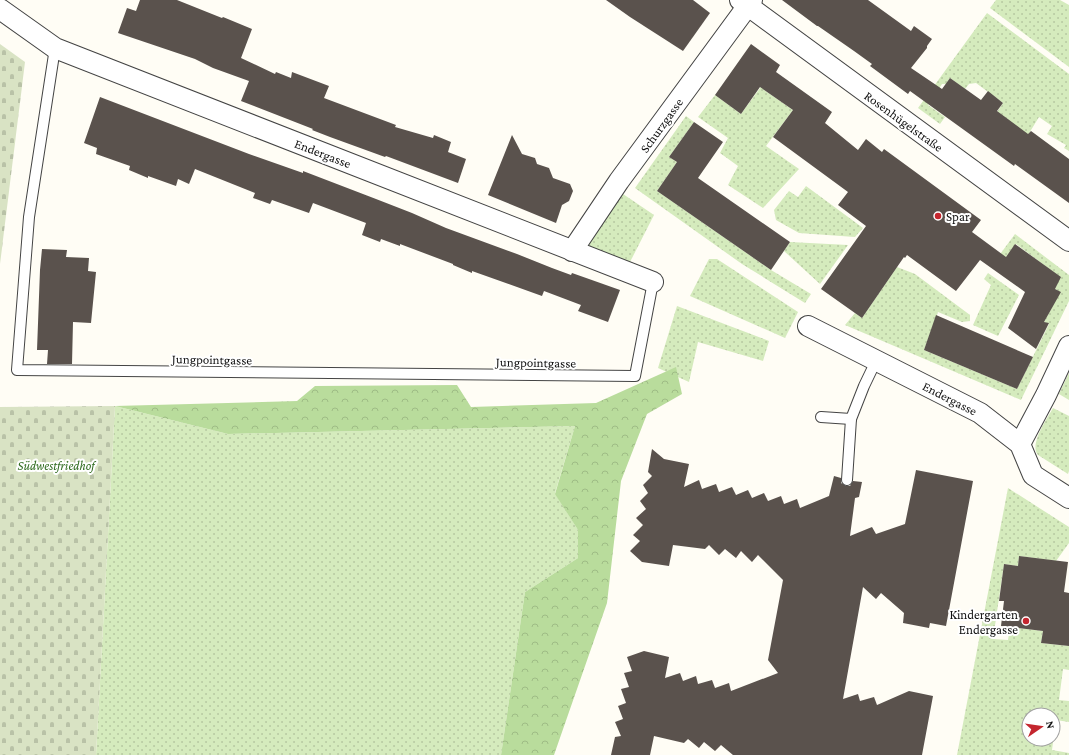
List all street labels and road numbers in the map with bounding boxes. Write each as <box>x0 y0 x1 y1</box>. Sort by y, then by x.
street label: Rosenhügelstraße <box>862 88 946 155</box>
street label: Schurzgasse <box>637 95 686 155</box>
street label: Endergasse <box>293 136 353 171</box>
street label: Jungpointgasse <box>171 351 252 368</box>
street label: Jungpointgasse <box>495 354 576 371</box>
street label: Endergasse <box>920 378 980 419</box>

